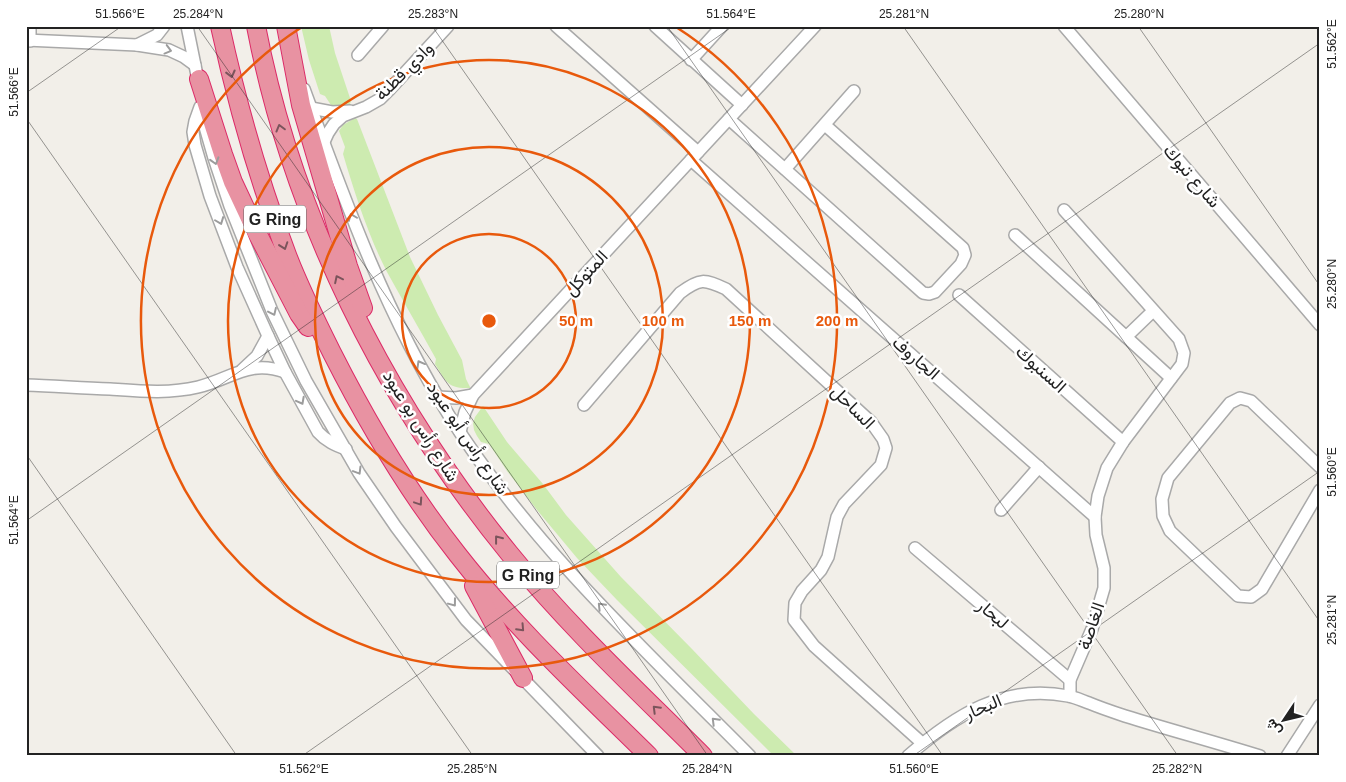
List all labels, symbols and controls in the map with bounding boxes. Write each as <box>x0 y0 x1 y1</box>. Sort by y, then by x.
text: 51.566°E <box>95 7 145 21</box>
text: 25.284°N <box>173 7 223 21</box>
text: 25.283°N <box>408 7 458 21</box>
text: 51.564°E <box>706 7 756 21</box>
text: 25.281°N <box>879 7 929 21</box>
text: 25.280°N <box>1114 7 1164 21</box>
text: 51.562°E <box>1325 19 1339 69</box>
street label: وادي قطنة <box>371 38 441 108</box>
one-way arrow <box>163 45 171 55</box>
text: 51.566°E <box>7 67 21 117</box>
one-way arrow <box>225 69 236 78</box>
one-way arrow <box>275 123 286 132</box>
street label: شارع تبوك <box>1158 140 1225 213</box>
one-way arrow <box>209 156 219 164</box>
road number: G Ring <box>244 205 306 232</box>
one-way arrow <box>348 213 358 222</box>
one-way arrow <box>213 216 224 225</box>
one-way arrow <box>278 241 288 249</box>
street label: المتوكل <box>560 246 613 300</box>
text: 25.280°N <box>1325 259 1339 309</box>
one-way arrow <box>334 275 344 284</box>
one-way arrow <box>266 307 276 316</box>
centre of rings <box>480 312 498 330</box>
text: 50 m <box>559 312 593 329</box>
text: 100 m <box>642 312 684 329</box>
text: 150 m <box>729 312 771 329</box>
text: 200 m <box>816 312 858 329</box>
street label: الجاروف <box>888 332 944 385</box>
street label: السنبوك <box>1011 341 1070 397</box>
one-way arrow <box>417 361 427 370</box>
street label: شارع رأس بو عبود <box>377 367 463 486</box>
street label: شارع رأس أبو عبود <box>421 378 513 499</box>
street label: الساحل <box>826 381 879 434</box>
one-way arrow <box>294 395 304 404</box>
text: 51.560°E <box>1325 447 1339 497</box>
one-way arrow <box>352 465 362 474</box>
text: 51.564°E <box>7 495 21 545</box>
one-way arrow <box>413 496 422 505</box>
one-way arrow <box>495 536 503 545</box>
road number: G Ring <box>497 562 559 588</box>
street label: لبحار <box>972 594 1013 634</box>
text: 25.281°N <box>1325 595 1339 645</box>
one-way arrow <box>447 597 456 607</box>
street label: الغاصة <box>1074 600 1108 652</box>
one-way arrow <box>598 602 607 611</box>
one-way arrow <box>515 622 524 631</box>
street label: البحار <box>960 690 1005 725</box>
north arrow <box>1258 694 1308 744</box>
one-way arrow <box>653 706 662 715</box>
text: ش <box>1262 715 1286 739</box>
one-way arrow <box>712 718 721 727</box>
text: 51.562°E <box>279 762 329 776</box>
text: 25.285°N <box>447 762 497 776</box>
text: 25.284°N <box>682 762 732 776</box>
text: 51.560°E <box>889 762 939 776</box>
text: 25.282°N <box>1152 762 1202 776</box>

